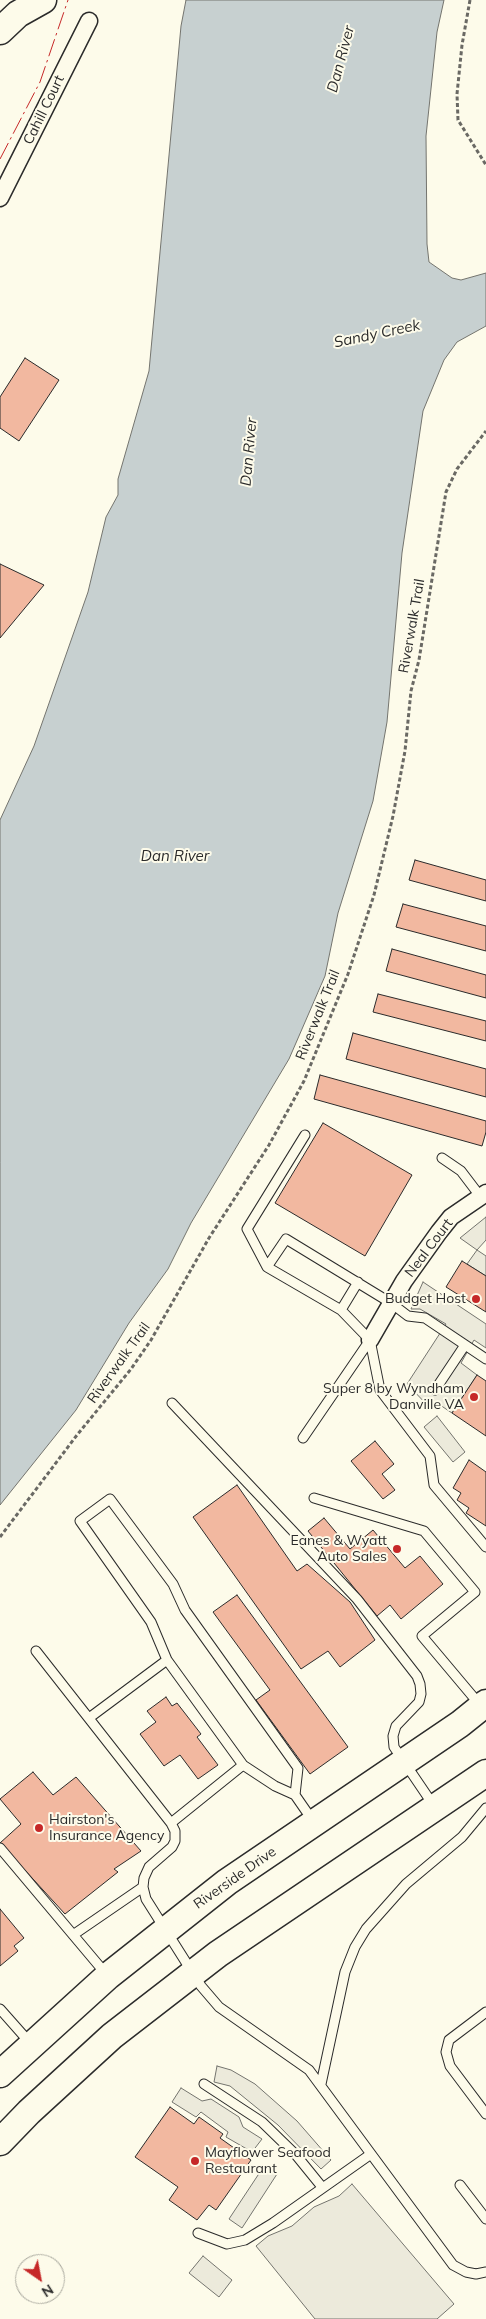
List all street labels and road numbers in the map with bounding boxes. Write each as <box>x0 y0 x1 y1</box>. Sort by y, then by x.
street label: Cahill Court <box>20 73 68 147</box>
street label: Riverwalk Trail <box>395 577 429 675</box>
street label: Riverwalk Trail <box>292 968 344 1062</box>
street label: Neal Court <box>402 1215 456 1281</box>
street label: Riverwalk Trail <box>84 1319 154 1407</box>
street label: Riverside Drive <box>191 1843 279 1913</box>

